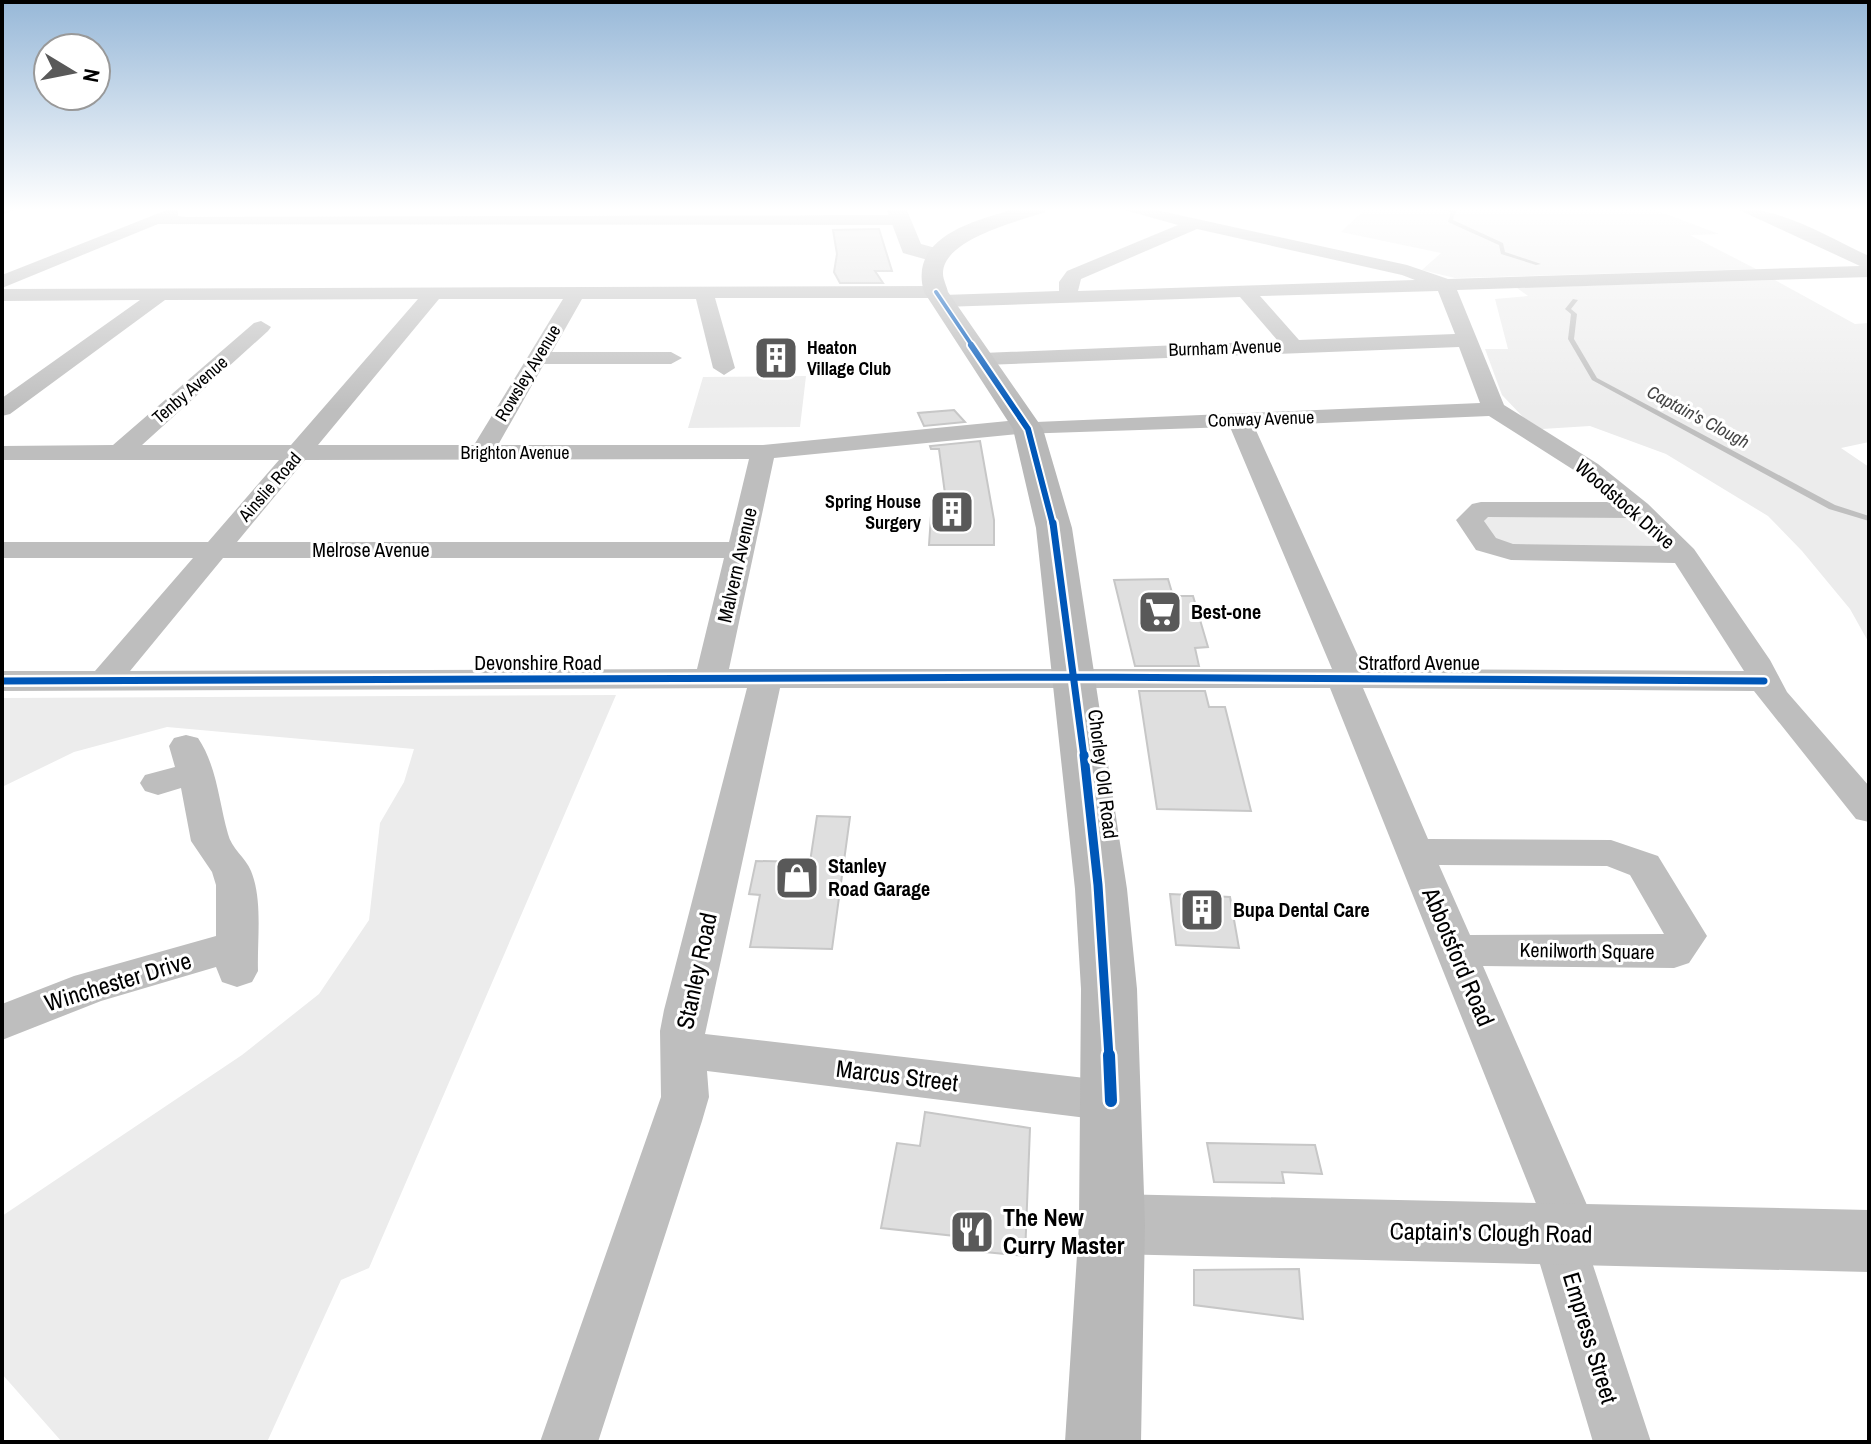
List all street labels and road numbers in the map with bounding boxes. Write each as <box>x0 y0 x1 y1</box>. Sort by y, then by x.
street label: Rowsley Avenue <box>489 320 566 426</box>
street label: Burnham Avenue <box>1168 333 1282 362</box>
street label: Tenby Avenue <box>147 350 233 429</box>
street label: Conway Avenue <box>1207 404 1315 433</box>
street label: Brighton Avenue <box>461 440 569 465</box>
street label: Ainslie Road <box>232 447 307 528</box>
street label: Woodstock Drive <box>1569 453 1681 555</box>
street label: Malvern Avenue <box>710 505 763 625</box>
street label: Melrose Avenue <box>312 536 430 563</box>
street label: Devonshire Road <box>474 649 602 676</box>
street label: Stratford Avenue <box>1358 649 1480 676</box>
street label: Chorley Old Road <box>1082 708 1125 840</box>
street label: Abbotsford Road <box>1415 881 1503 1031</box>
street label: Stanley Road <box>668 910 724 1032</box>
street label: Kenilworth Square <box>1519 936 1655 965</box>
street label: Winchester Drive <box>40 944 195 1019</box>
street label: Marcus Street <box>834 1052 960 1098</box>
street label: Captain's Clough Road <box>1389 1214 1593 1250</box>
street label: Empress Street <box>1556 1268 1626 1408</box>

